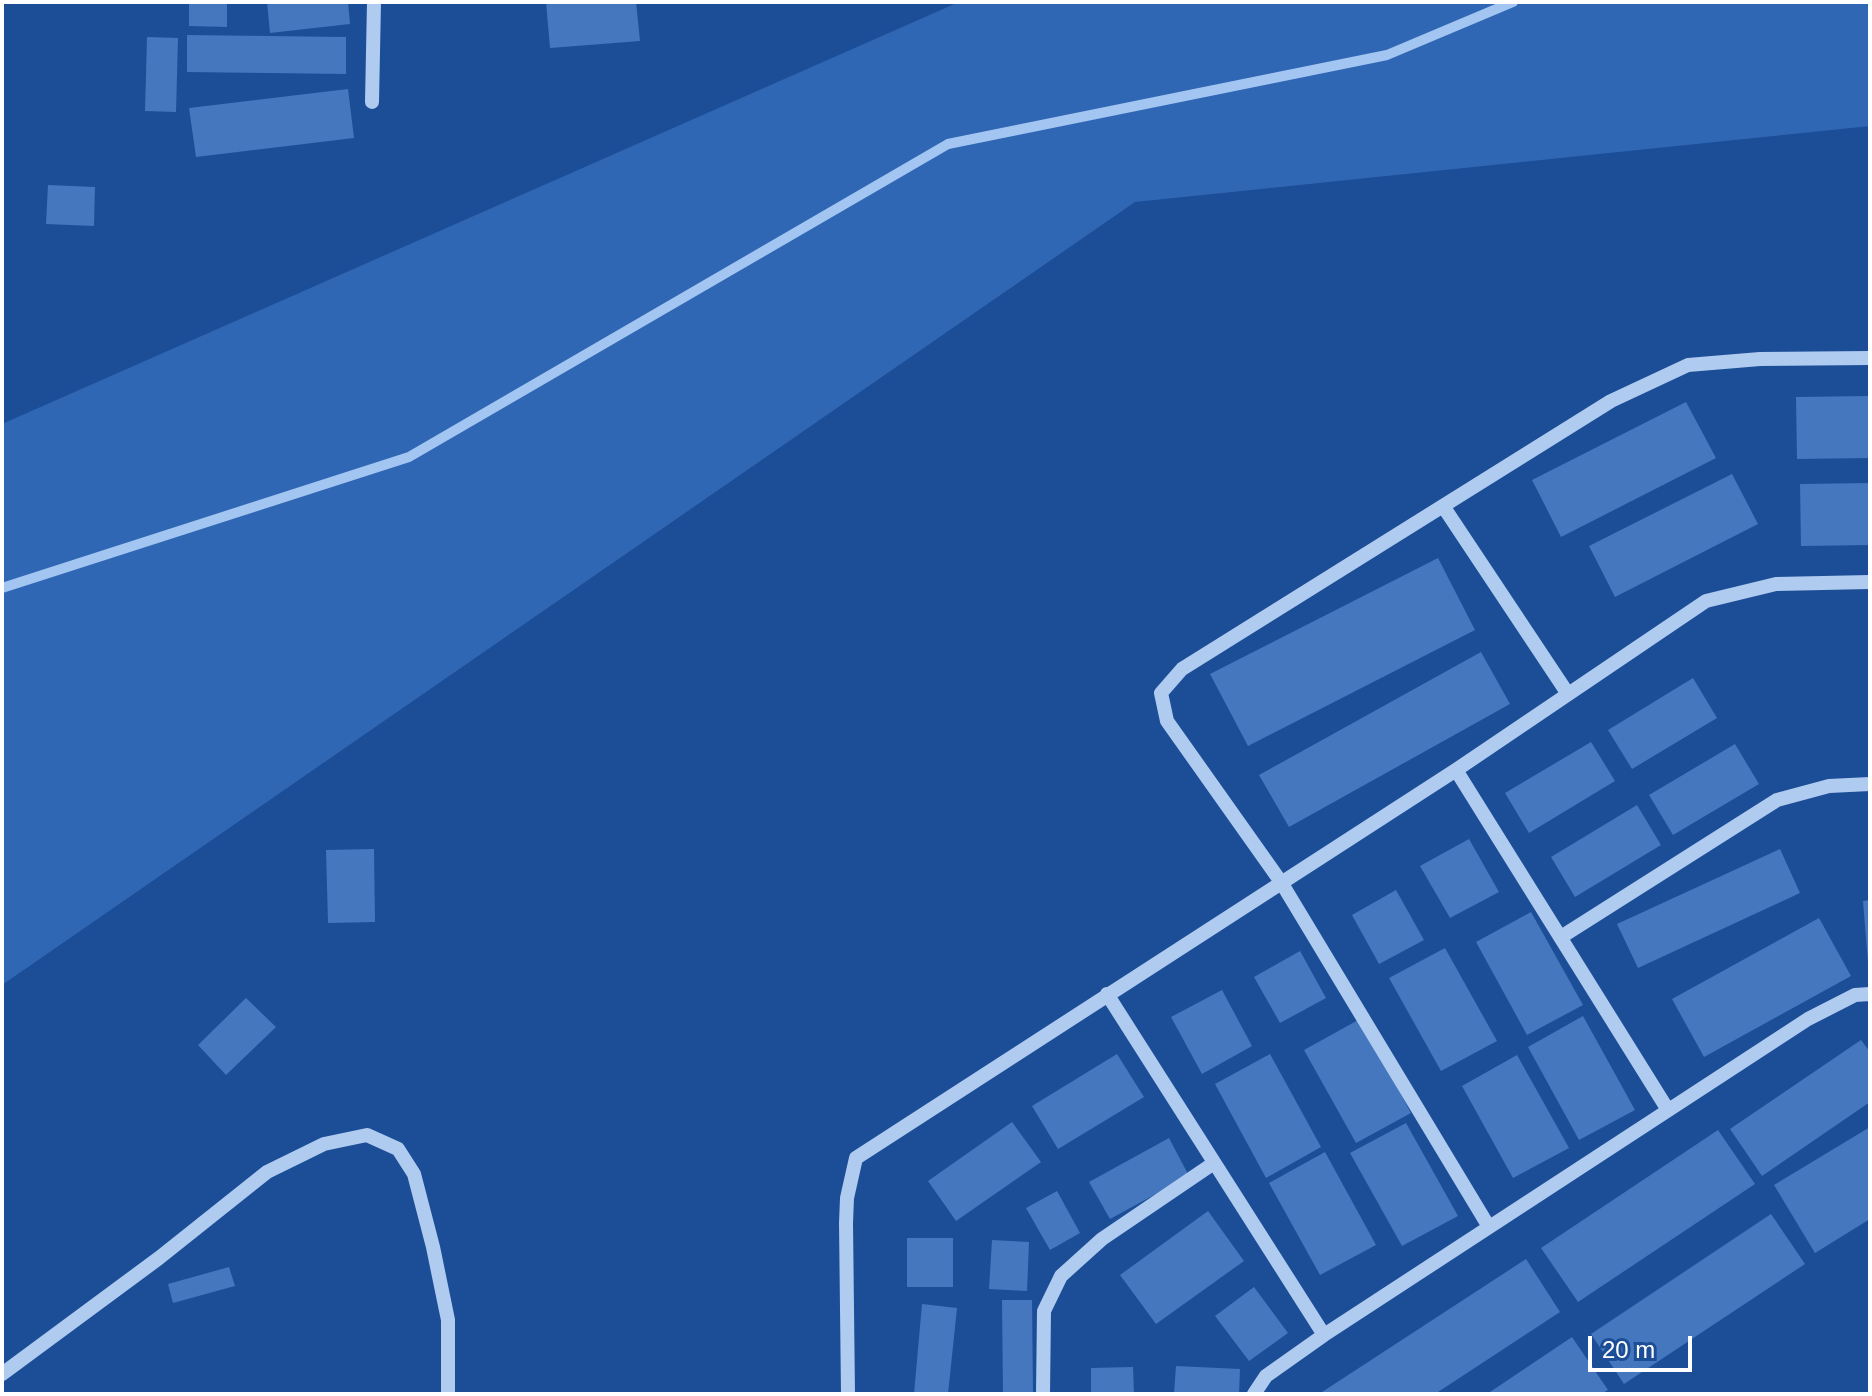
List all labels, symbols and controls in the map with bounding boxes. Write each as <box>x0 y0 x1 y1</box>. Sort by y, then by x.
scale bar <box>1592 1320 1696 1370</box>
text: 20 m <box>1602 1336 1655 1363</box>

